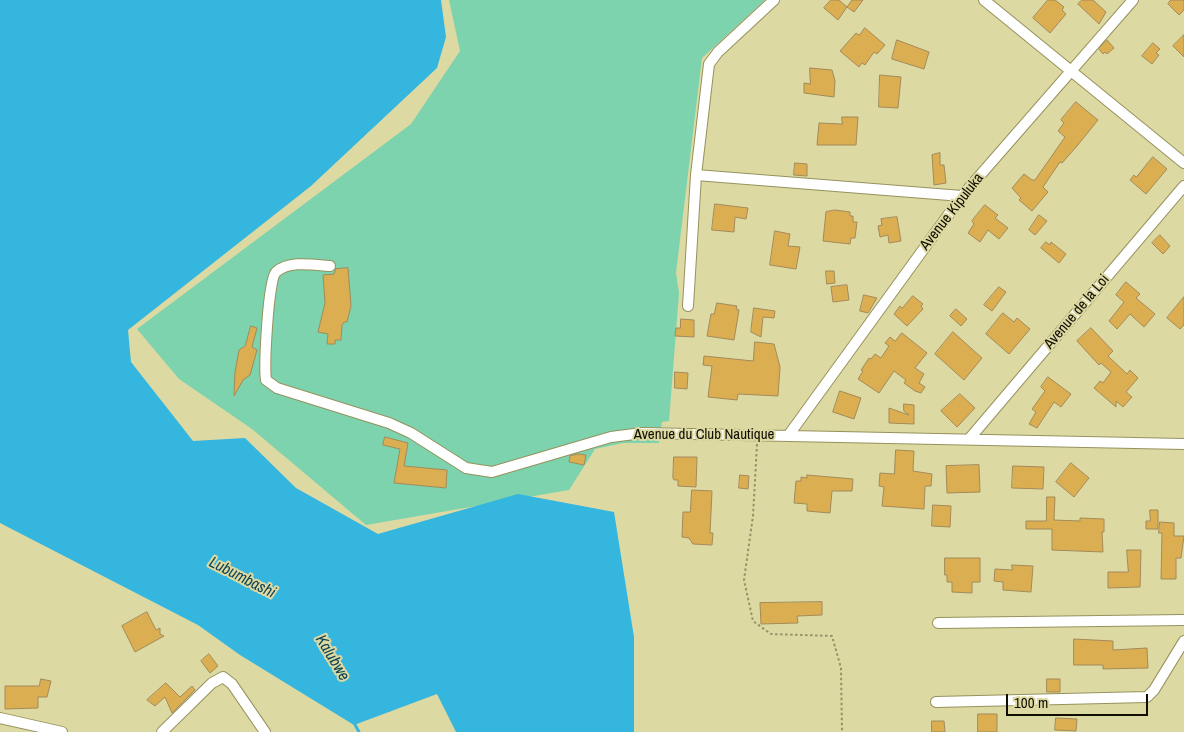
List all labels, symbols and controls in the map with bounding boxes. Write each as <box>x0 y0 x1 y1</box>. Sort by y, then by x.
street label: Avenue Kipuluka <box>916 170 988 254</box>
street label: Avenue de la Loi <box>1041 271 1113 353</box>
street label: Avenue du Club Nautique <box>634 426 774 444</box>
water label: Lubumbashi <box>205 553 279 603</box>
water label: Kalubwe <box>311 631 353 685</box>
scale bar <box>1009 684 1152 716</box>
text: 100 m <box>1014 692 1048 713</box>

